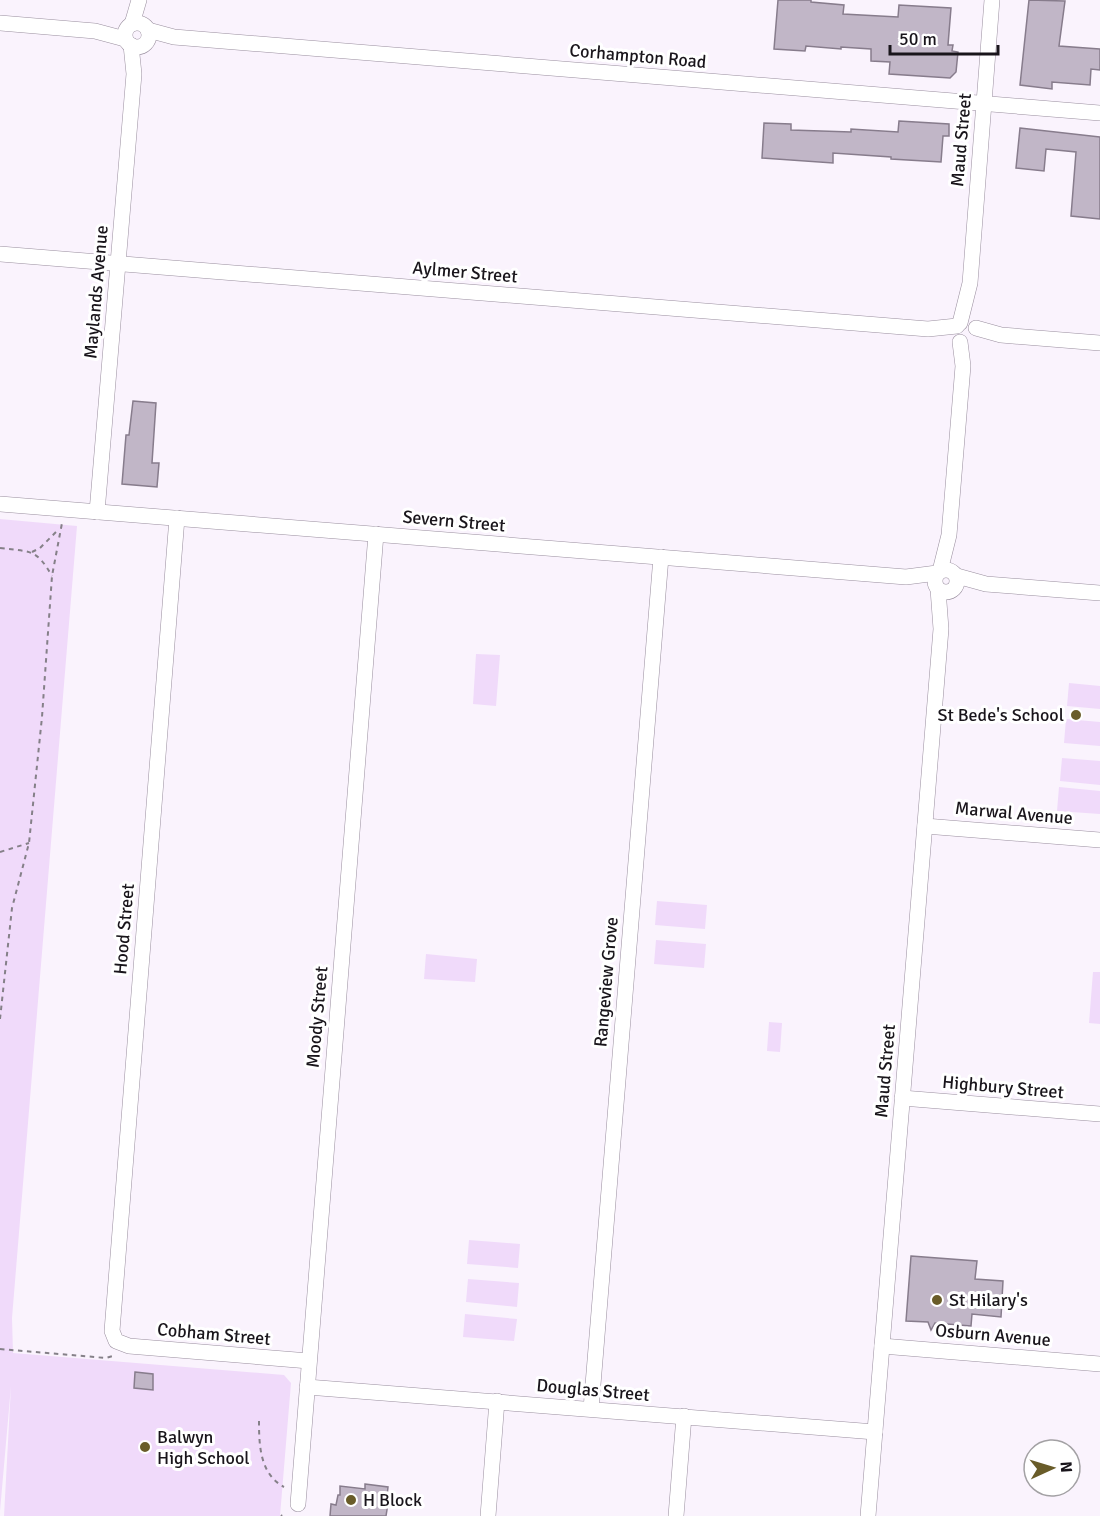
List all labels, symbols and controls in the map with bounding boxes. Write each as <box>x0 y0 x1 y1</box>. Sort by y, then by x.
scale bar <box>890 18 998 56</box>
text: 50 m <box>899 28 937 50</box>
street label: Corhampton Road <box>569 39 707 73</box>
street label: Maud Street <box>946 92 976 188</box>
street label: Maylands Avenue <box>79 224 113 360</box>
street label: Aylmer Street <box>412 256 518 288</box>
street label: Severn Street <box>402 506 506 536</box>
place label: St Bede's School <box>937 704 1064 726</box>
marker: St Bede's School <box>1069 708 1083 722</box>
street label: Marwal Avenue <box>954 797 1074 829</box>
street label: Hood Street <box>109 883 139 975</box>
street label: Rangeview Grove <box>589 916 623 1048</box>
street label: Moody Street <box>302 965 332 1069</box>
street label: Maud Street <box>870 1023 900 1119</box>
street label: Highbury Street <box>941 1071 1065 1103</box>
place label: St Hilary's <box>949 1289 1028 1311</box>
marker: St Hilary's <box>930 1293 944 1307</box>
street label: Cobham Street <box>156 1318 272 1350</box>
street label: Osburn Avenue <box>934 1319 1052 1351</box>
street label: Douglas Street <box>535 1374 651 1406</box>
place label: Balwyn High School <box>157 1426 250 1469</box>
north arrow <box>1022 1438 1082 1498</box>
marker: Balwyn High School <box>138 1440 152 1454</box>
text: N <box>1056 1461 1076 1473</box>
place label: H Block <box>363 1489 422 1511</box>
marker: H Block <box>344 1493 358 1507</box>

